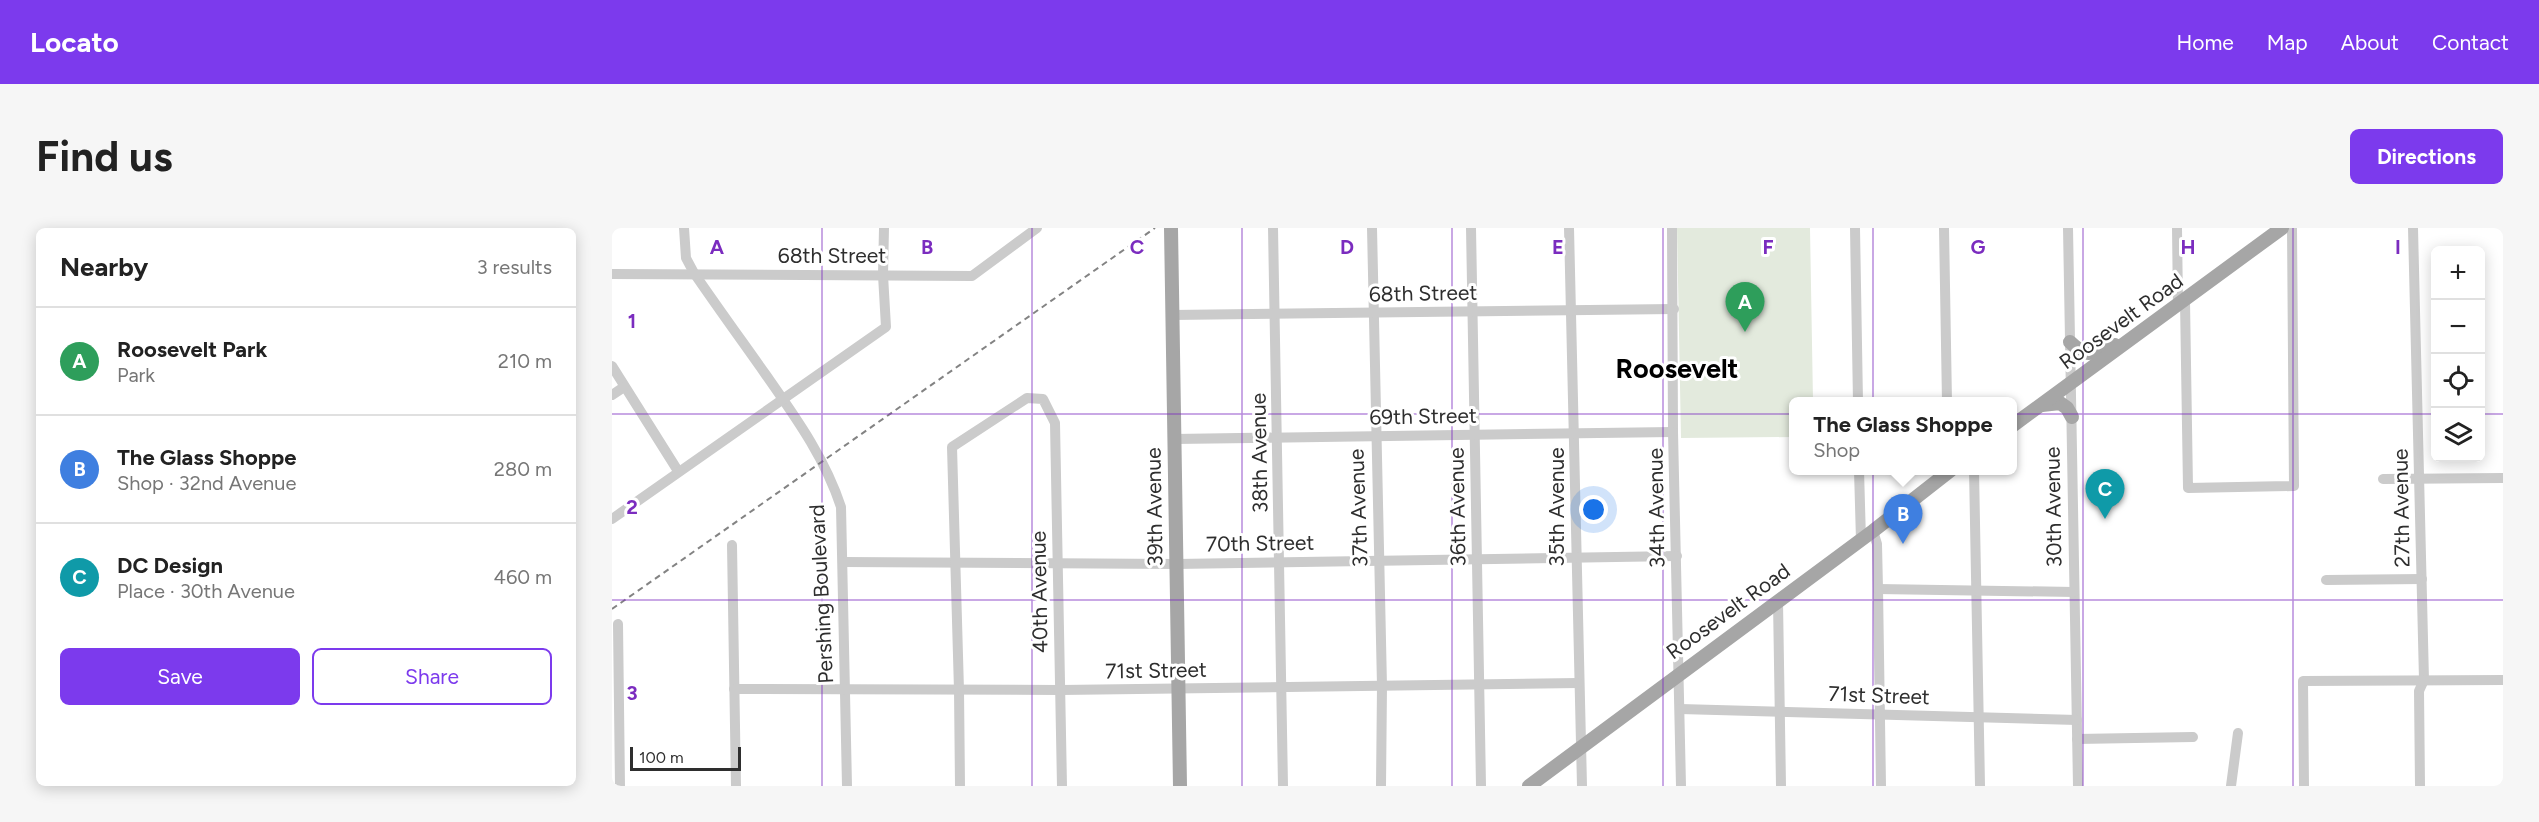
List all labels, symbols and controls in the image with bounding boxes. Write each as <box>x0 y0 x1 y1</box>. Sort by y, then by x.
text: Locato <box>30 25 119 59</box>
text: Home <box>2177 30 2234 55</box>
text: Map <box>2267 30 2308 55</box>
text: About <box>2341 30 2399 55</box>
text: Contact <box>2432 30 2509 55</box>
button: Directions <box>2350 129 2503 184</box>
text: Find us <box>36 131 173 182</box>
text: A <box>710 235 725 259</box>
text: B <box>921 235 933 259</box>
text: C <box>1130 235 1144 259</box>
text: D <box>1340 235 1354 259</box>
text: E <box>1552 235 1564 259</box>
text: F <box>1762 235 1774 259</box>
text: G <box>1971 235 1986 259</box>
text: H <box>2181 235 2196 259</box>
text: I <box>2395 235 2401 259</box>
street label: 68th Street <box>778 243 886 268</box>
map controls <box>2431 246 2485 462</box>
button: + <box>2431 246 2485 300</box>
text: Nearby <box>60 251 148 283</box>
text: 3 results <box>477 255 552 279</box>
street label: Roosevelt Road <box>2054 268 2188 374</box>
street label: 68th Street <box>1369 280 1477 306</box>
pin: A <box>1726 282 1764 332</box>
button: − <box>2431 300 2485 354</box>
text: 1 <box>628 309 636 333</box>
text: Roosevelt Park <box>117 336 267 363</box>
text: A <box>72 349 87 373</box>
text: 210 m <box>498 349 552 373</box>
district label: Roosevelt <box>1616 352 1739 385</box>
button: locate <box>2431 354 2485 408</box>
text: Park <box>117 363 155 387</box>
street label: 38th Avenue <box>1245 393 1273 513</box>
popup <box>1789 397 2017 475</box>
street label: 69th Street <box>1369 403 1477 429</box>
button: layers <box>2431 408 2485 462</box>
text: The Glass Shoppe <box>1813 411 1993 438</box>
text: Shop <box>1813 438 1860 462</box>
text: The Glass Shoppe <box>117 444 296 471</box>
street label: 30th Avenue <box>2039 446 2067 568</box>
street label: 39th Avenue <box>1140 447 1168 567</box>
street label: 36th Avenue <box>1443 447 1471 567</box>
street label: 35th Avenue <box>1544 447 1569 567</box>
street label: 37th Avenue <box>1343 448 1373 568</box>
street label: 34th Avenue <box>1642 448 1670 568</box>
street label: 27th Avenue <box>2387 448 2415 568</box>
text: B <box>73 457 86 481</box>
text: 280 m <box>494 457 552 481</box>
pin: C <box>2086 470 2124 519</box>
text: Shop · 32nd Avenue <box>117 471 296 495</box>
pin: B <box>1884 494 1922 544</box>
text: 2 <box>626 495 638 519</box>
your location <box>1579 495 1608 524</box>
street label: Pershing Boulevard <box>804 504 838 684</box>
street label: 70th Street <box>1206 530 1314 556</box>
street label: 40th Avenue <box>1025 531 1053 653</box>
text: DC Design <box>117 552 223 579</box>
street label: Roosevelt Road <box>1661 558 1795 664</box>
text: C <box>72 565 87 589</box>
text: 460 m <box>493 565 552 589</box>
text: Place · 30th Avenue <box>117 579 295 603</box>
button: Save <box>60 648 300 705</box>
button: Share <box>312 648 552 705</box>
street label: 71st Street <box>1105 657 1207 683</box>
text: 3 <box>626 681 638 705</box>
street label: 71st Street <box>1828 681 1930 709</box>
scale bar <box>630 744 741 772</box>
text: 100 m <box>639 748 684 767</box>

